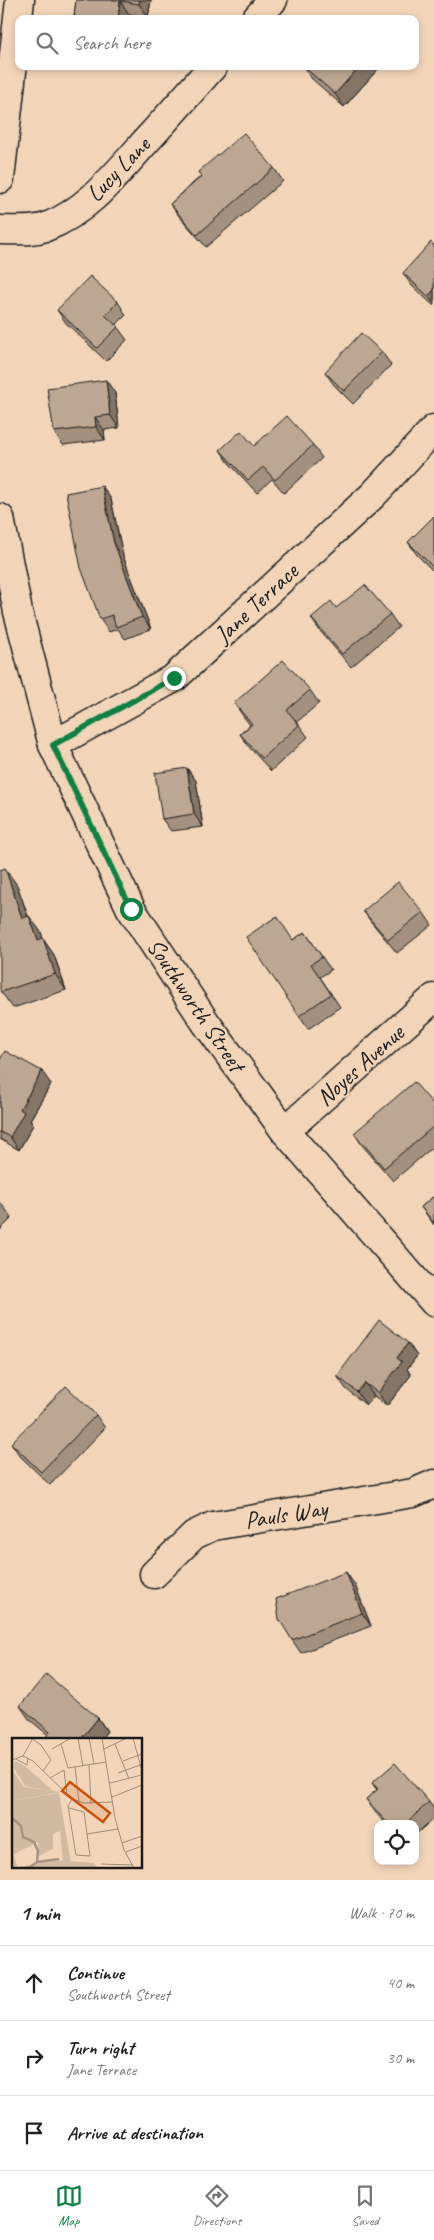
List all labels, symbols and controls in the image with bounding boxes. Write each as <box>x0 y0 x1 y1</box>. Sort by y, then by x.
search box <box>15 15 419 70</box>
icon: search <box>33 29 61 57</box>
text: Search here <box>73 31 150 55</box>
street label: Lucy Lane <box>80 129 158 208</box>
street label: Jane Terrace <box>207 555 306 650</box>
route end <box>163 667 186 690</box>
route start <box>120 898 143 921</box>
street label: Southworth Street <box>140 933 253 1080</box>
street label: Noyes Avenue <box>310 1016 412 1112</box>
street label: Pauls Way <box>243 1492 331 1535</box>
inset map <box>12 1738 142 1868</box>
map controls <box>374 1820 419 1865</box>
button: locate <box>374 1820 419 1865</box>
text: 1 min <box>20 1900 60 1926</box>
text: Walk · 70 m <box>349 1903 414 1923</box>
text: Continue <box>67 1961 124 1985</box>
icon: ahead <box>20 1969 48 1997</box>
text: 40 m <box>387 1973 414 1993</box>
text: Southworth Street <box>67 1985 170 2005</box>
text: Turn right <box>67 2036 134 2060</box>
icon: right <box>20 2044 48 2072</box>
text: 30 m <box>387 2048 414 2068</box>
text: Jane Terrace <box>67 2060 136 2080</box>
icon: arrive <box>20 2119 48 2147</box>
text: Arrive at destination <box>67 2121 203 2145</box>
tab: Map <box>55 2182 83 2229</box>
tab: Directions <box>193 2182 241 2229</box>
tab: Saved <box>351 2182 379 2229</box>

